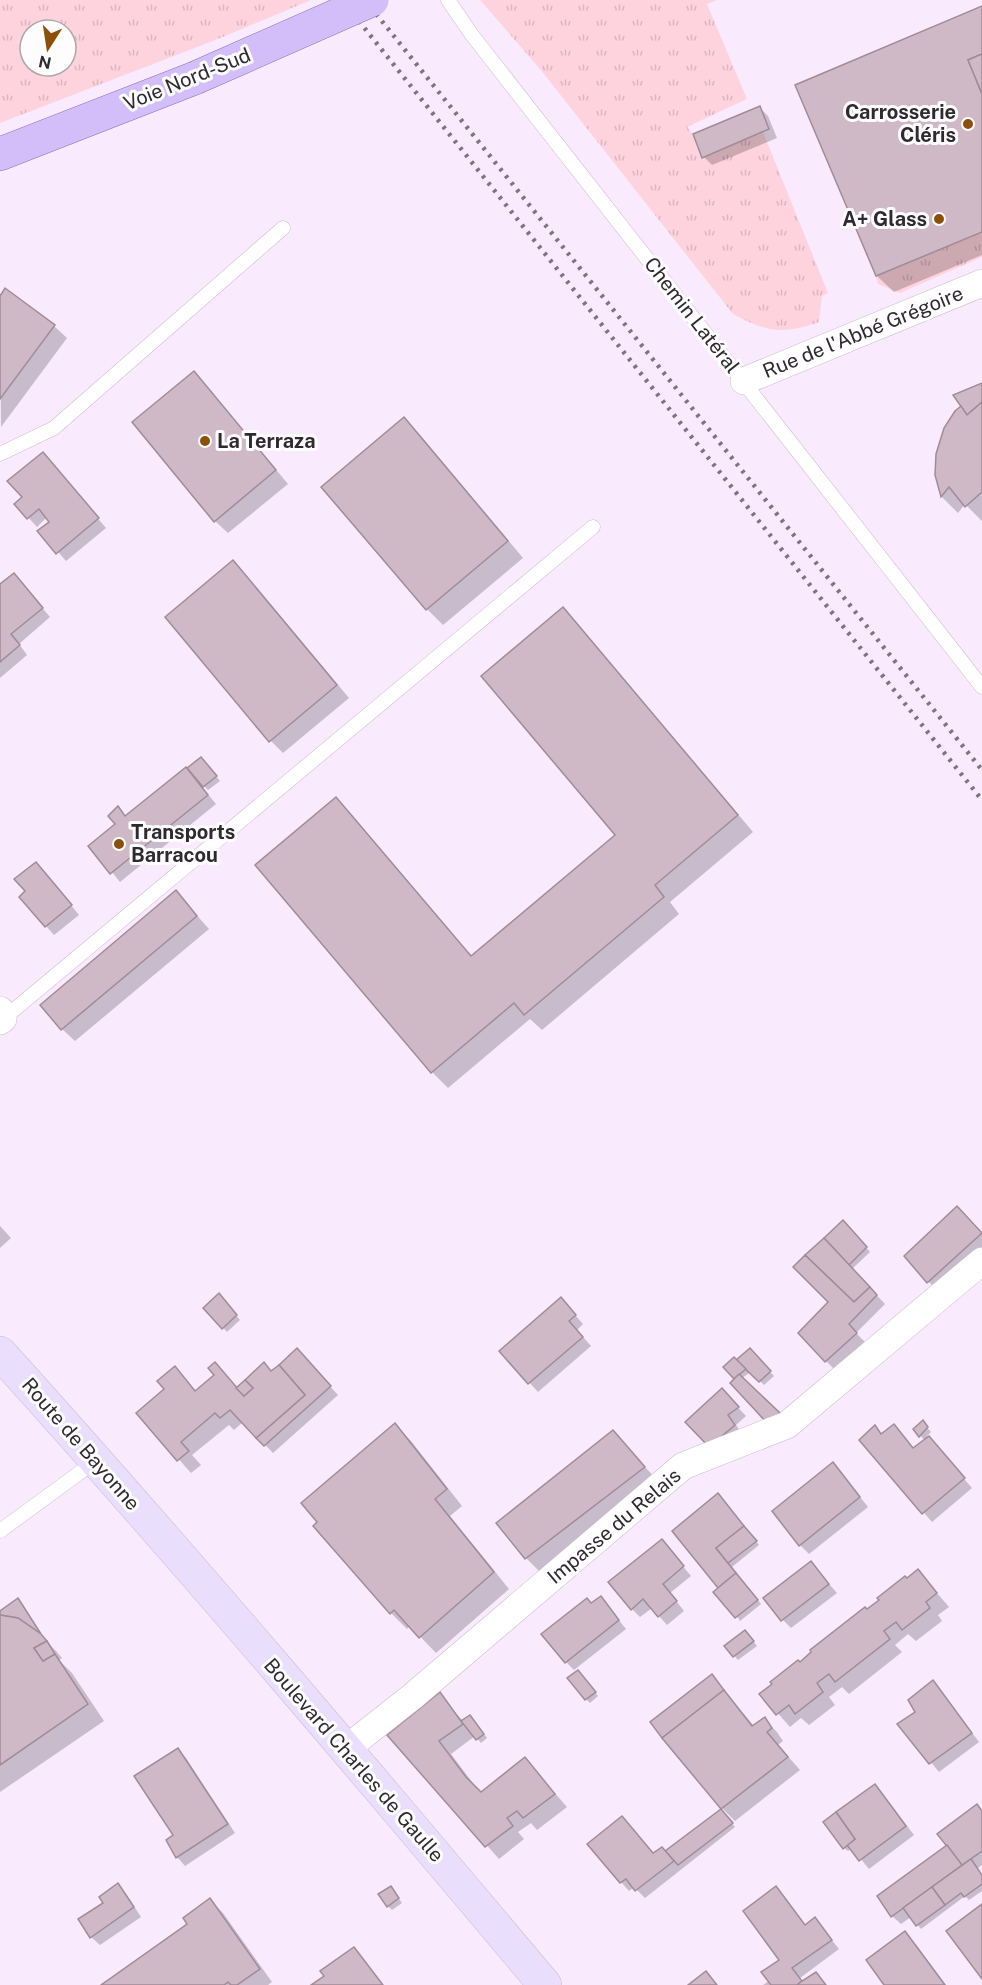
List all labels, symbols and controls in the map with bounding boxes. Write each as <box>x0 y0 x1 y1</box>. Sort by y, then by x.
north arrow <box>18 18 78 78</box>
street label: Voie Nord-Sud <box>120 43 254 115</box>
text: N <box>37 52 53 73</box>
place label: Carrosserie Cléris <box>845 100 956 147</box>
marker: Carrosserie Cléris <box>961 117 975 131</box>
place label: A+ Glass <box>842 207 927 231</box>
marker: A+ Glass <box>932 212 946 226</box>
street label: Chemin Latéral <box>639 252 745 378</box>
street label: Rue de l'Abbé Grégoire <box>759 281 967 383</box>
place label: La Terraza <box>217 429 316 453</box>
marker: La Terraza <box>198 434 212 448</box>
place label: Transports Barracou <box>131 820 235 867</box>
marker: Transports Barracou <box>112 837 126 851</box>
street label: Route de Bayonne <box>17 1373 145 1515</box>
street label: Impasse du Relais <box>542 1463 686 1589</box>
street label: Boulevard Charles de Gaulle <box>259 1653 449 1867</box>

